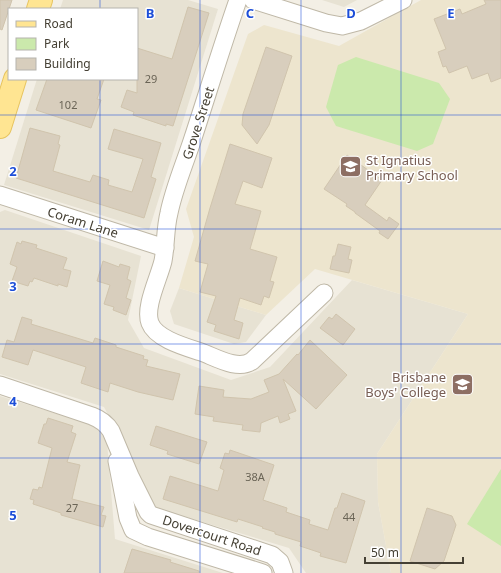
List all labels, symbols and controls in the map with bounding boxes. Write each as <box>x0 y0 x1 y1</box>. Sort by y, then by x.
text: B <box>146 4 154 22</box>
text: C <box>246 4 254 22</box>
text: D <box>346 4 356 22</box>
text: E <box>447 4 455 22</box>
legend <box>8 8 138 80</box>
text: Road <box>44 15 73 32</box>
text: Park <box>44 35 70 52</box>
text: Building <box>44 55 91 72</box>
house number: 29 <box>145 71 157 86</box>
street label: Grove Street <box>178 84 218 162</box>
house number: 102 <box>59 97 77 112</box>
place label: St Ignatius Primary School <box>366 151 458 184</box>
school or university icon: St Ignatius Primary School <box>338 154 364 180</box>
text: 2 <box>9 162 17 180</box>
street label: Coram Lane <box>45 202 121 242</box>
text: 3 <box>9 277 17 295</box>
place label: Brisbane Boys' College <box>365 368 446 401</box>
school or university icon: Brisbane Boys' College <box>449 371 475 397</box>
text: 4 <box>9 392 17 410</box>
house number: 38A <box>245 469 266 484</box>
house number: 27 <box>66 500 78 515</box>
text: 5 <box>9 506 17 524</box>
house number: 44 <box>343 509 356 524</box>
street label: Dovercourt Road <box>160 511 264 559</box>
scale bar <box>365 539 463 565</box>
text: 50 m <box>371 544 399 561</box>

